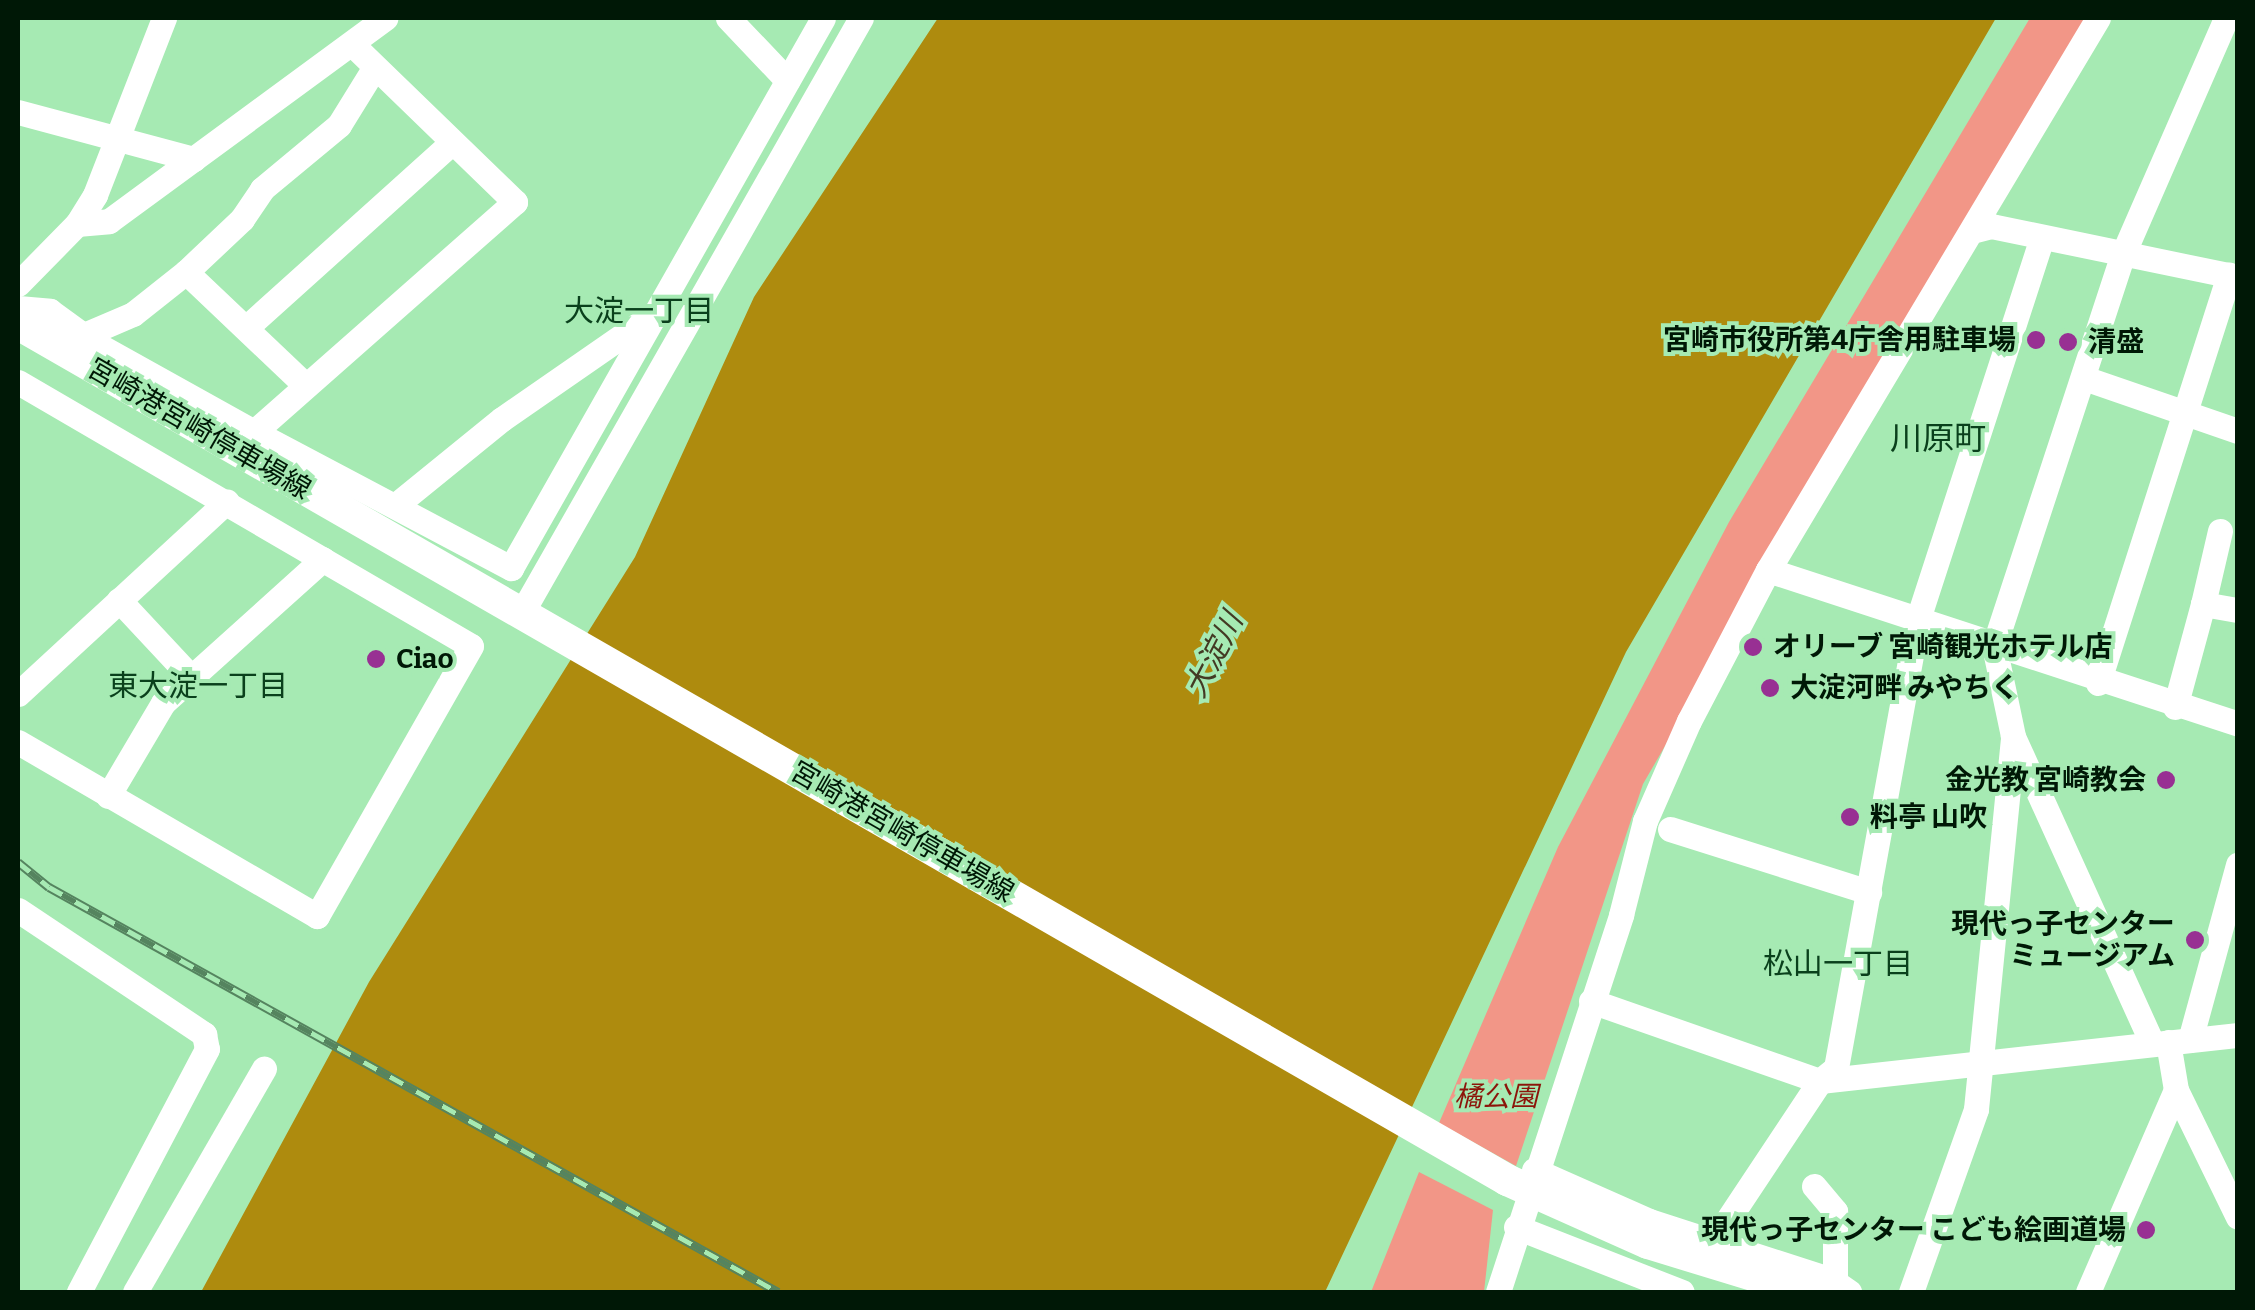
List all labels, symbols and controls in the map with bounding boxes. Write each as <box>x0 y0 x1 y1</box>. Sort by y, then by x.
district label: 大淀一丁目 <box>564 293 714 329</box>
place label: 宮崎市役所第4庁舎用駐車場 <box>1663 323 2016 357</box>
place label: 清盛 <box>2088 325 2144 359</box>
marker: 宮崎市役所第4庁舎用駐車場 <box>2025 329 2047 351</box>
marker: 清盛 <box>2057 331 2079 353</box>
street label: 宮崎港宮崎停車場線 <box>81 351 317 507</box>
district label: 川原町 <box>1890 419 1986 457</box>
water label: 大淀川 <box>1178 607 1250 703</box>
place label: オリーブ 宮崎観光ホテル店 <box>1773 630 2114 664</box>
marker: オリーブ 宮崎観光ホテル店 <box>1742 636 1764 658</box>
place label: Ciao <box>396 642 454 676</box>
marker: Ciao <box>365 648 387 670</box>
district label: 東大淀一丁目 <box>108 668 288 704</box>
place label: 大淀河畔 みやちく <box>1790 671 2019 705</box>
marker: 大淀河畔 みやちく <box>1759 677 1781 699</box>
street label: 宮崎港宮崎停車場線 <box>784 754 1020 910</box>
place label: 金光教 宮崎教会 <box>1945 763 2146 797</box>
marker: 金光教 宮崎教会 <box>2155 769 2177 791</box>
place label: 料亭 山吹 <box>1870 800 1987 834</box>
marker: 料亭 山吹 <box>1839 806 1861 828</box>
place label: 現代っ子センター ミュージアム <box>1951 907 2175 973</box>
marker: 現代っ子センター ミュージアム <box>2184 929 2206 951</box>
district label: 松山一丁目 <box>1763 946 1913 982</box>
park label: 橘公園 <box>1454 1080 1538 1114</box>
place label: 現代っ子センター こども絵画道場 <box>1701 1213 2126 1247</box>
marker: 現代っ子センター こども絵画道場 <box>2135 1219 2157 1241</box>

